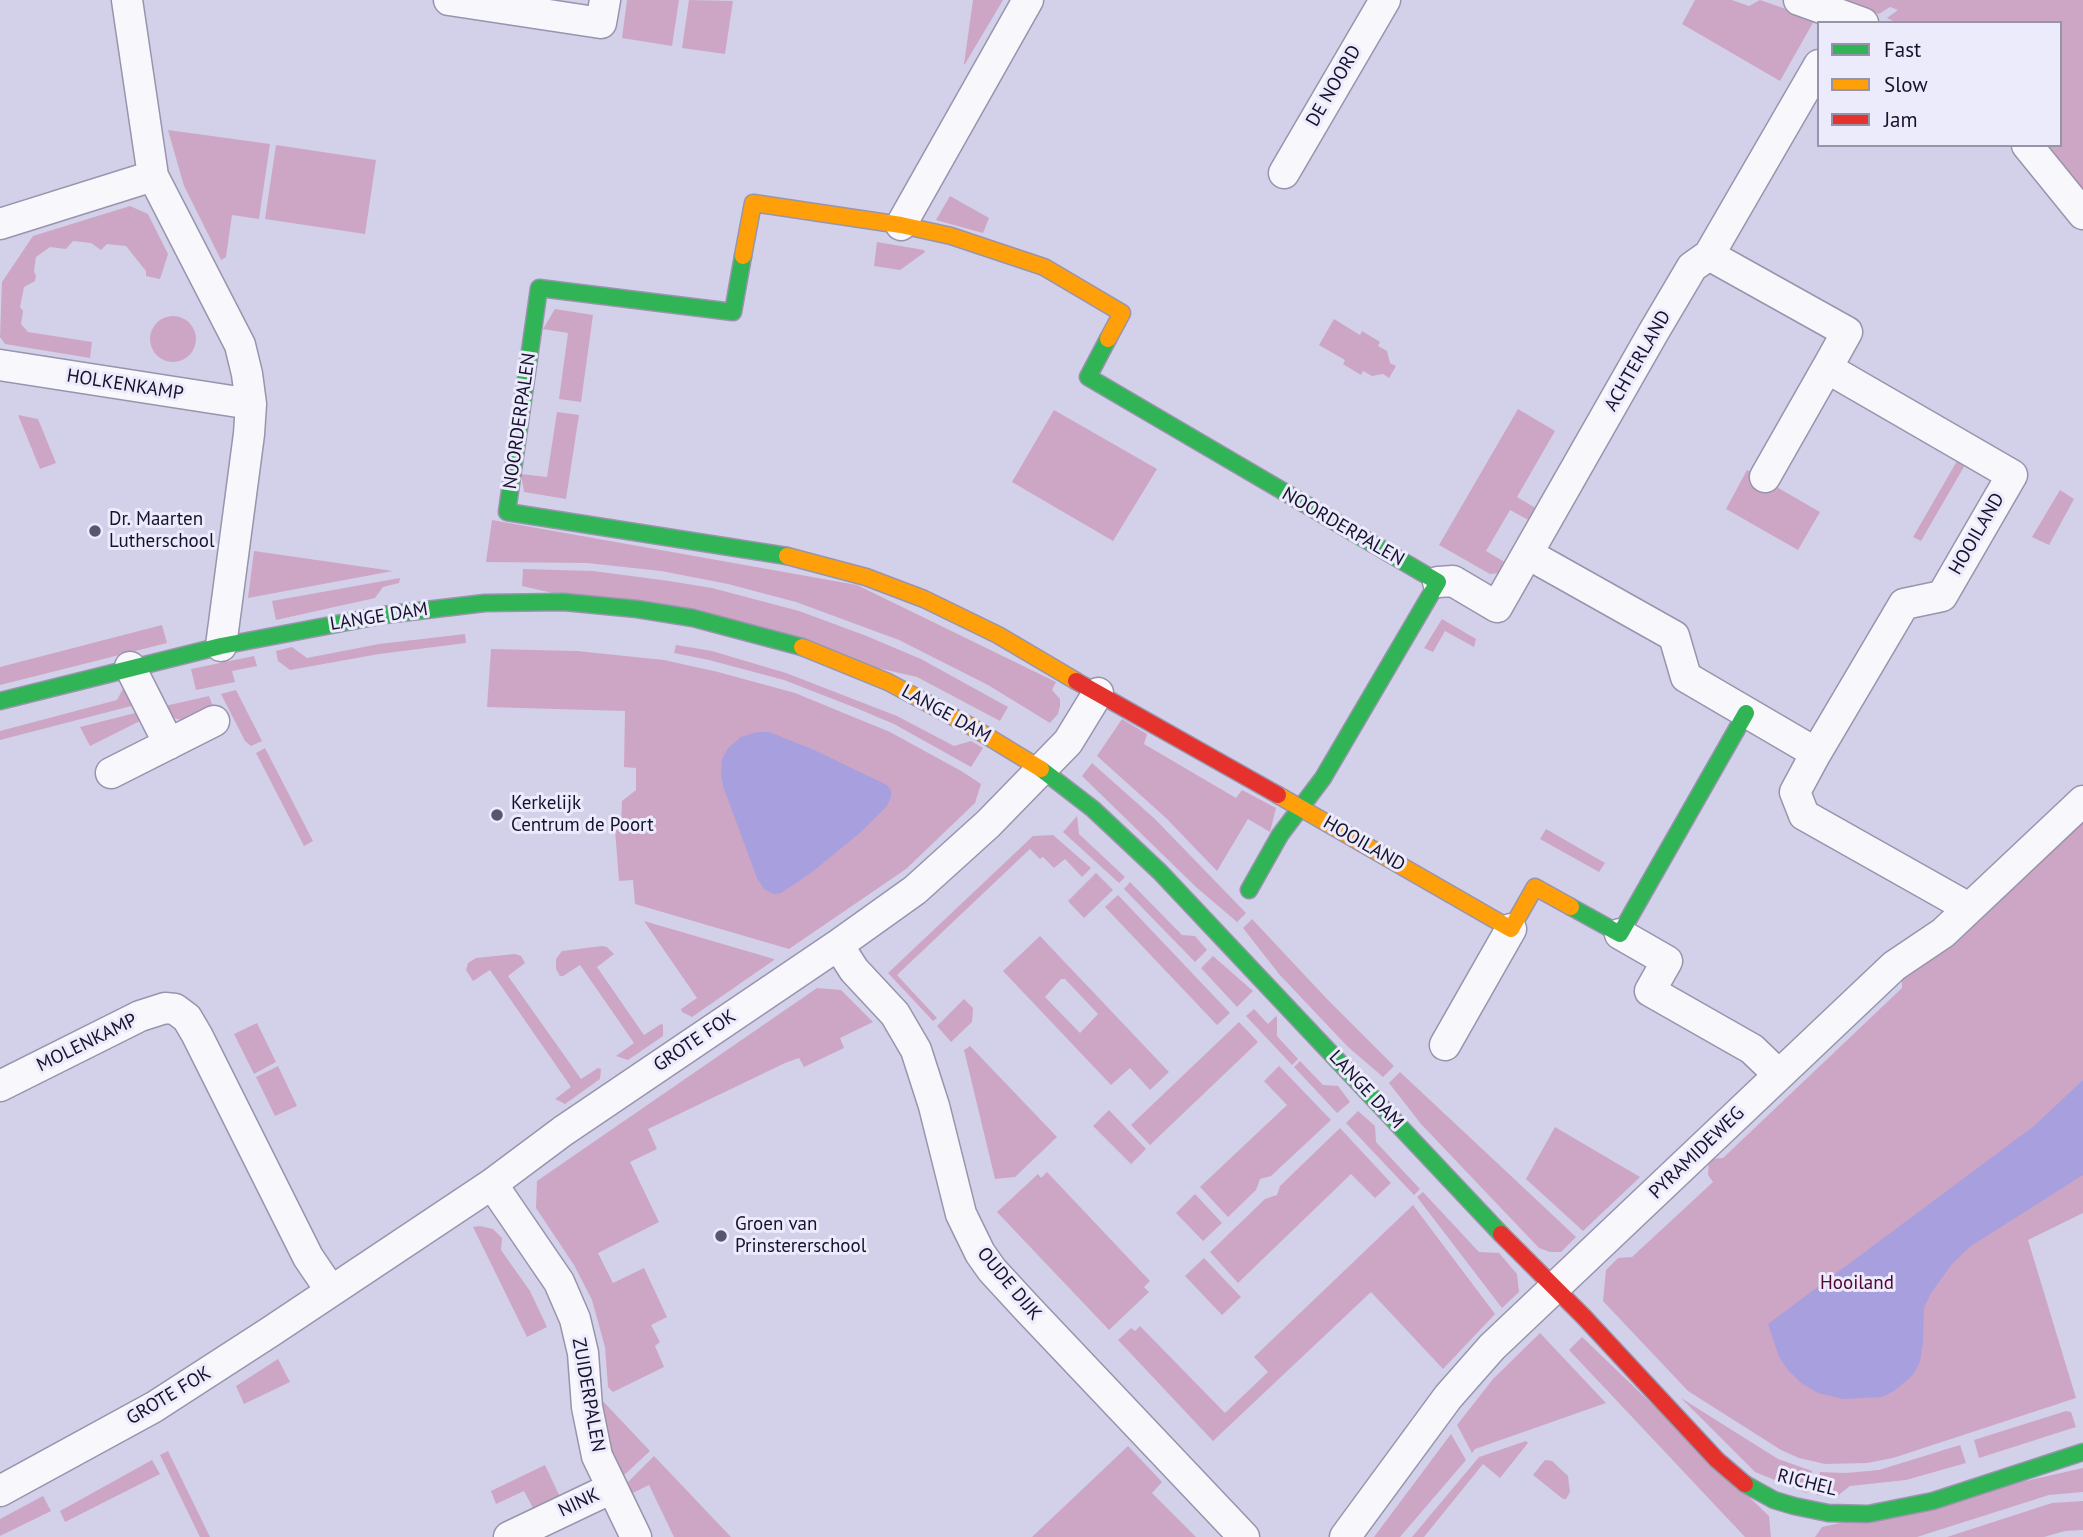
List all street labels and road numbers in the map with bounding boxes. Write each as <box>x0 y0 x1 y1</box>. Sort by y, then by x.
street label: DE NOORD <box>1302 41 1366 131</box>
street label: ACHTERLAND <box>1600 307 1676 415</box>
street label: NOORDERPALEN <box>499 351 541 491</box>
street label: HOLKENKAMP <box>65 365 185 405</box>
street label: NOORDERPALEN <box>1278 483 1408 571</box>
street label: HOOILAND <box>1944 489 2010 579</box>
street label: LANGE DAM <box>328 598 430 636</box>
street label: LANGE DAM <box>897 680 995 748</box>
street label: HOOILAND <box>1319 811 1409 877</box>
street label: GROTE FOK <box>649 1005 741 1077</box>
street label: MOLENKAMP <box>33 1009 141 1077</box>
street label: LANGE DAM <box>1324 1046 1408 1134</box>
street label: PYRAMIDEWEG <box>1645 1102 1749 1204</box>
street label: OUDE DIJK <box>972 1243 1046 1325</box>
street label: ZUIDERPALEN <box>567 1336 609 1454</box>
street label: GROTE FOK <box>123 1362 215 1430</box>
street label: RICHEL <box>1775 1465 1839 1501</box>
street label: NINK <box>555 1484 603 1522</box>

